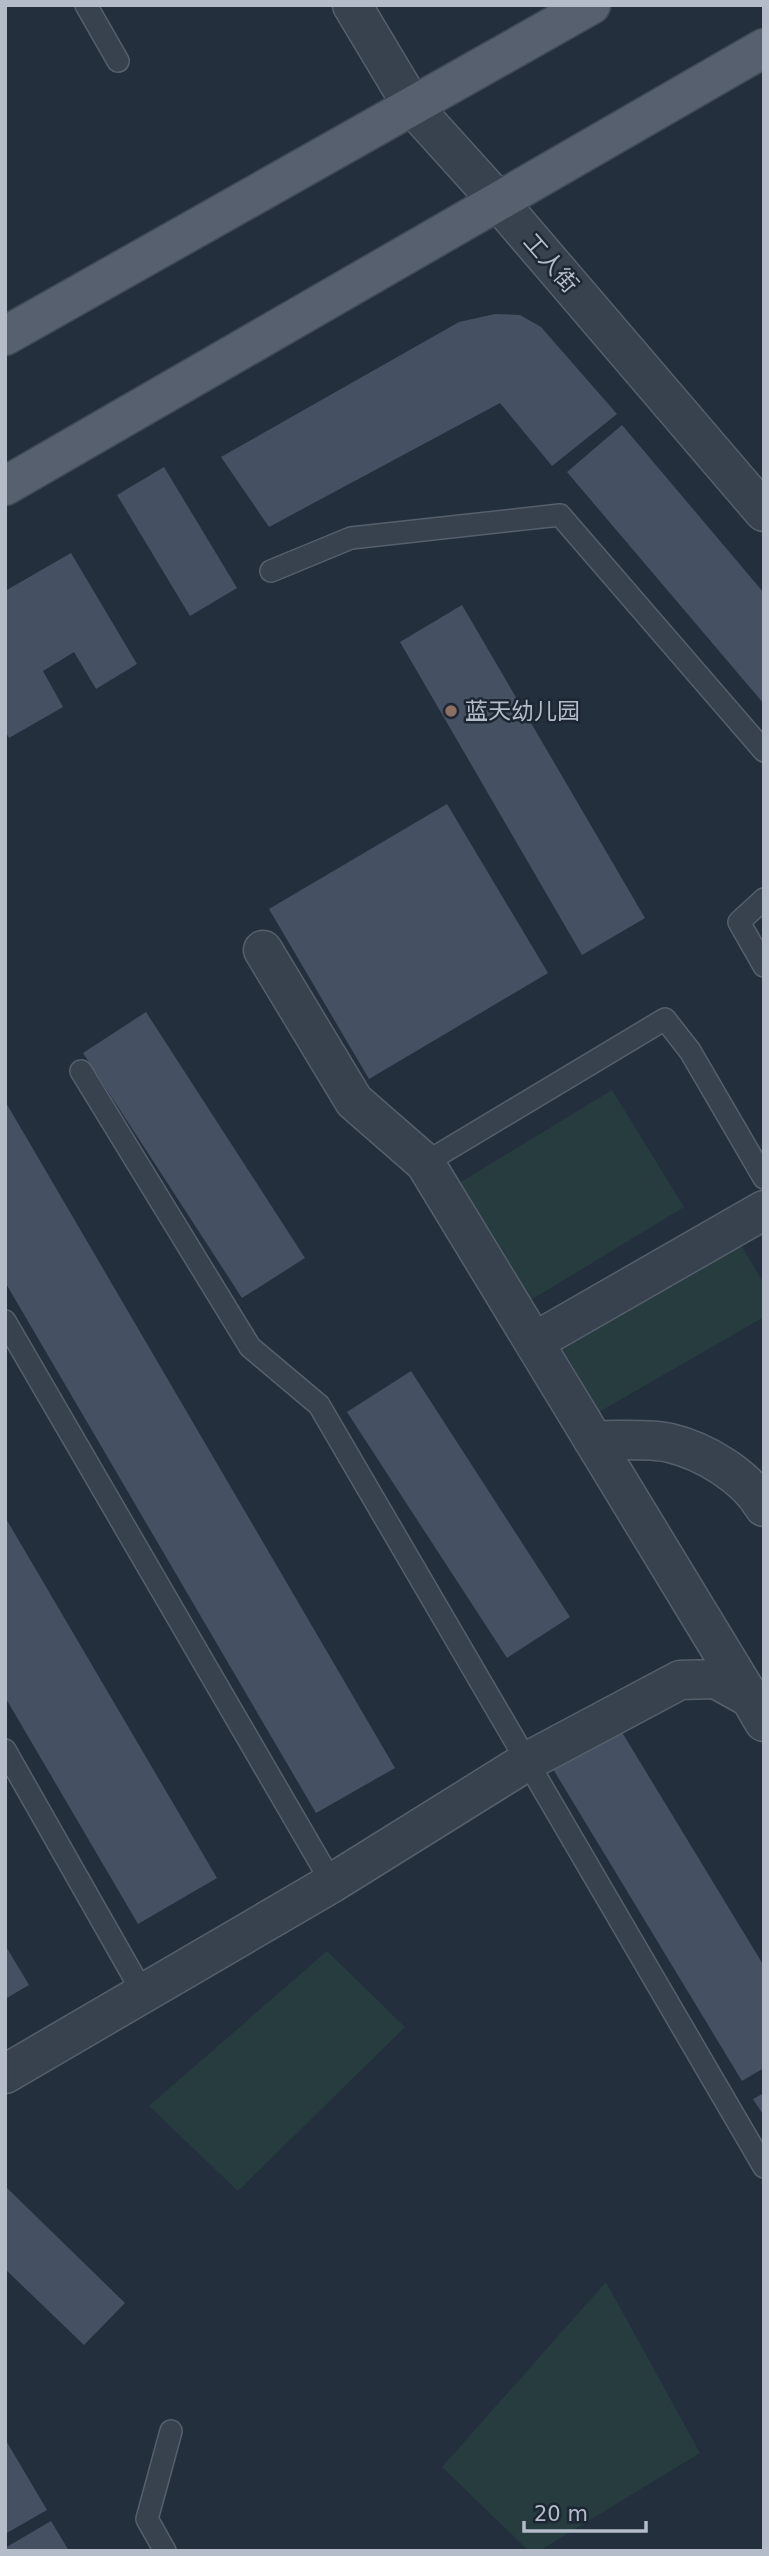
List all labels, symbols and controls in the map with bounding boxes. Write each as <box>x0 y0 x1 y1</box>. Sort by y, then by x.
street label: 工人街 <box>519 228 583 298</box>
place label: 蓝天幼儿园 <box>465 698 580 724</box>
marker: 蓝天幼儿园 <box>443 703 459 719</box>
scale bar <box>524 2490 646 2534</box>
text: 20 m <box>534 2502 588 2526</box>

